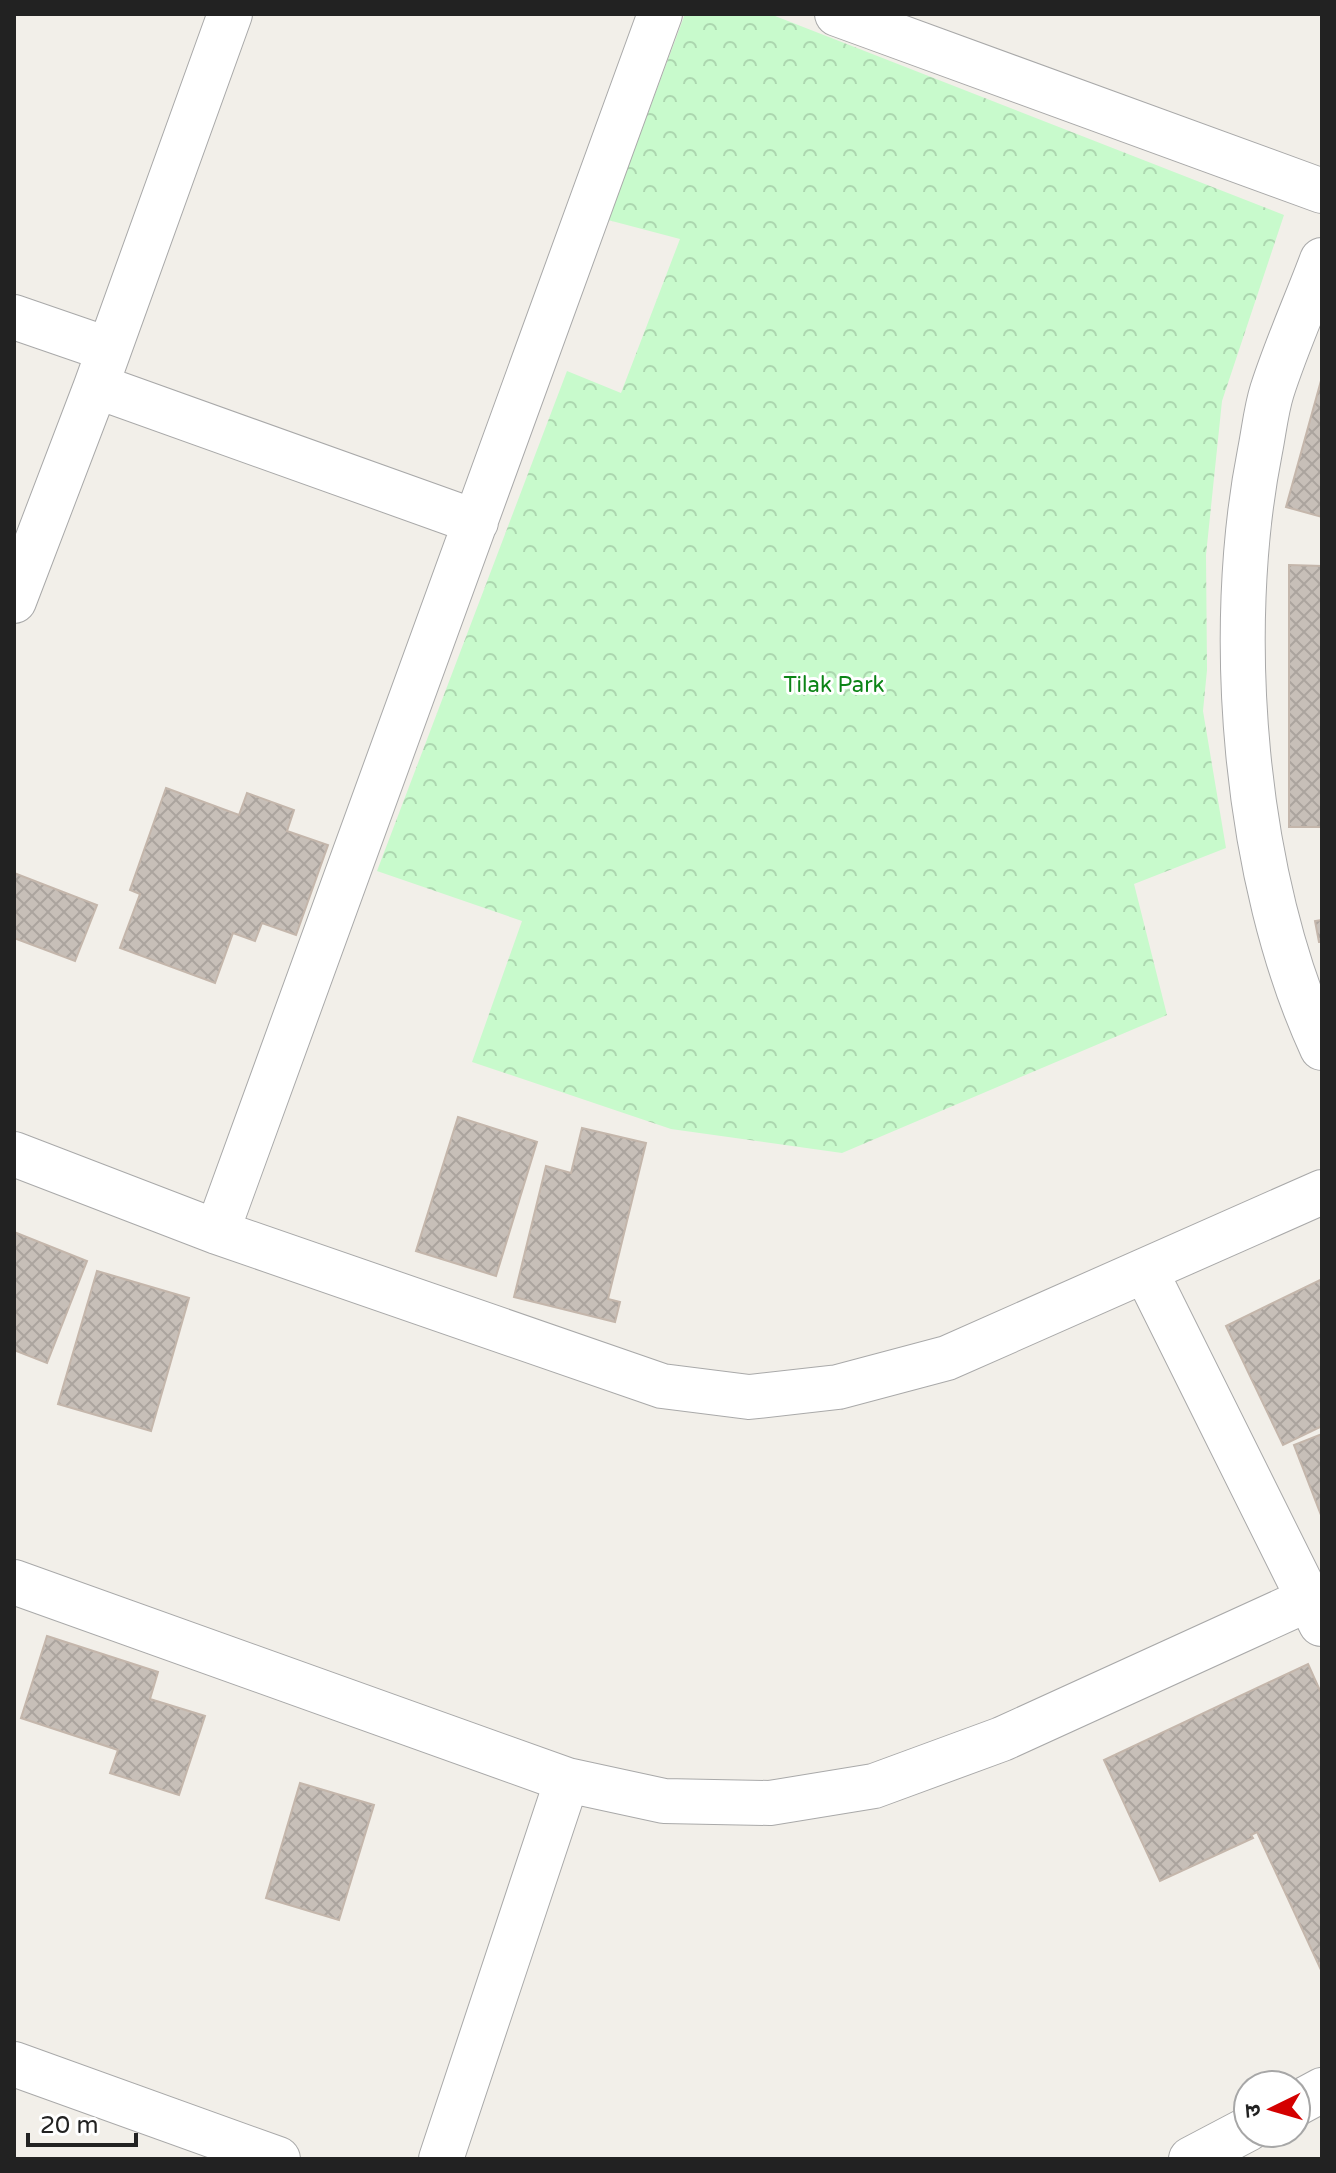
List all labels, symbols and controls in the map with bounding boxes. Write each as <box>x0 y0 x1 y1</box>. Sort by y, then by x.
park label: Tilak Park <box>783 672 885 698</box>
north arrow <box>1232 2069 1312 2149</box>
scale bar <box>28 2097 136 2147</box>
text: उ <box>1239 2102 1267 2118</box>
text: 20 m <box>40 2111 98 2140</box>

